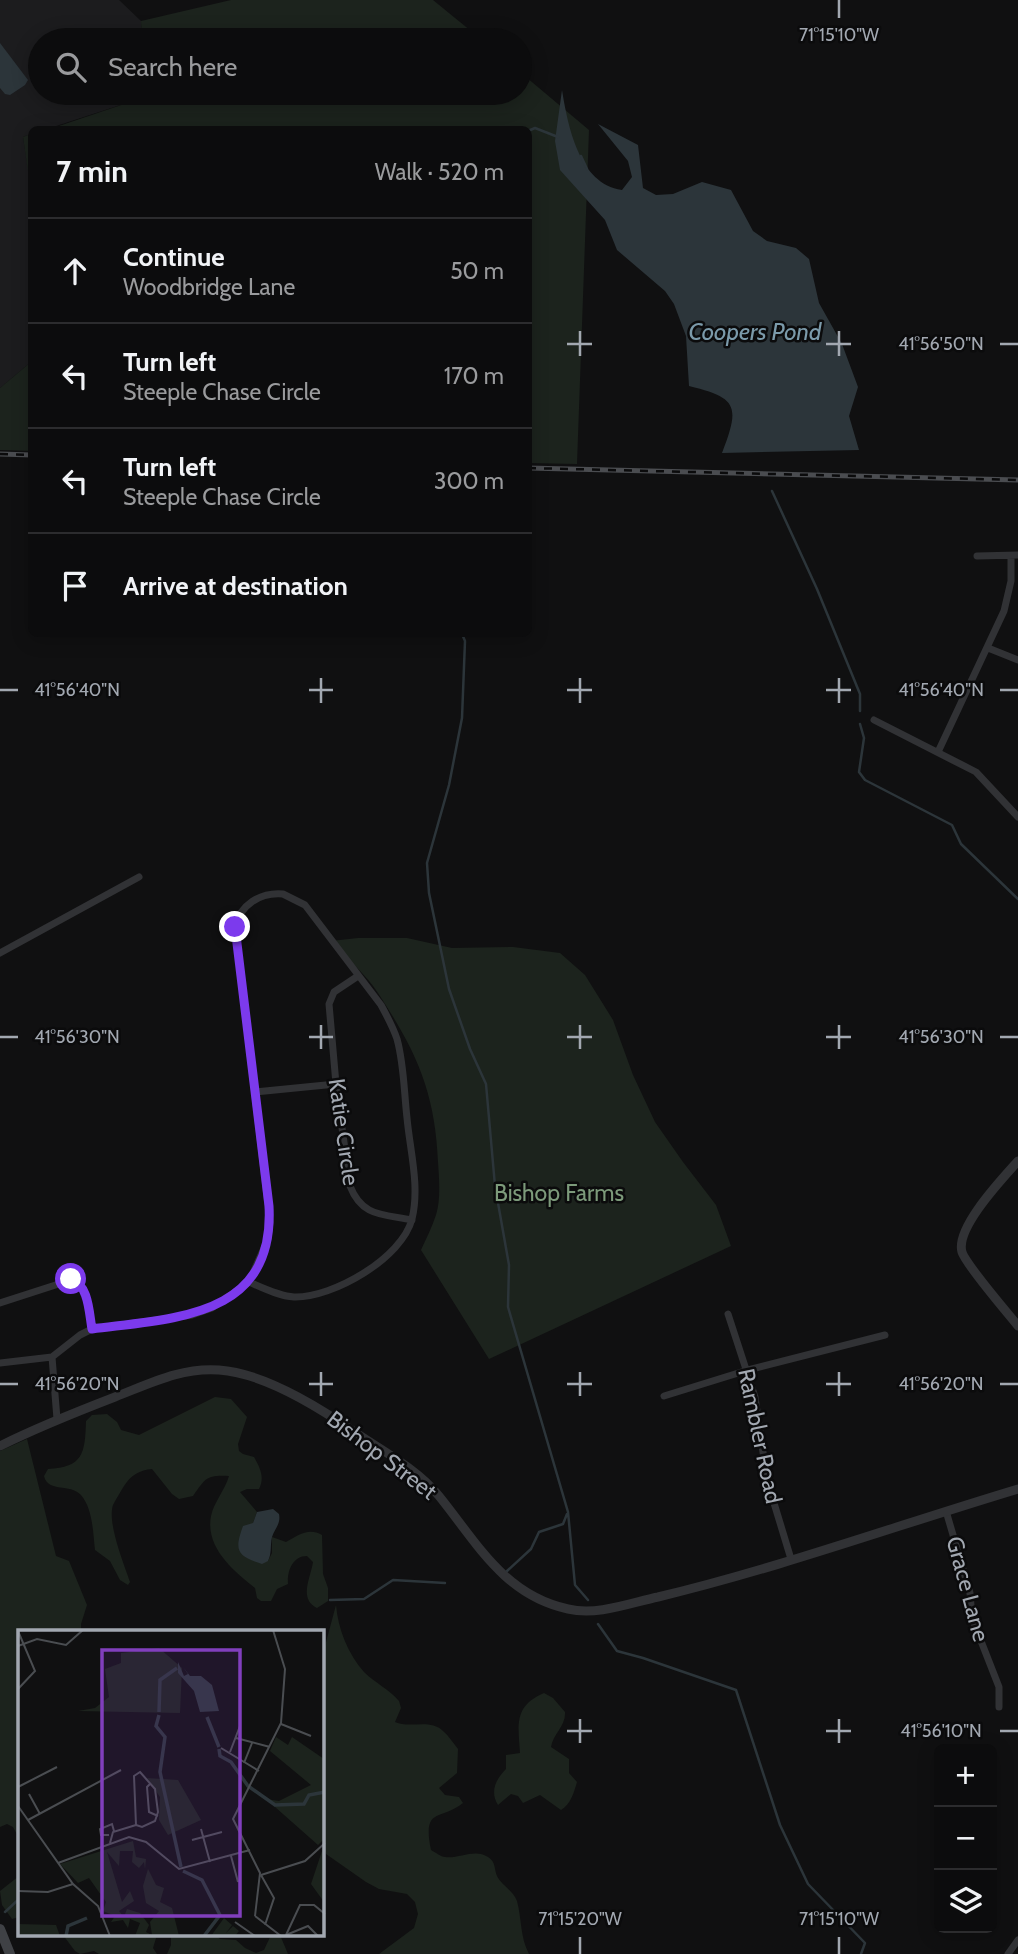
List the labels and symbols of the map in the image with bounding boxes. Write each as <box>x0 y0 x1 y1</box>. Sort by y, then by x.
text: 71°15'10"W <box>799 24 879 46</box>
water label: Coopers Pond <box>689 317 822 346</box>
text: 41°56'50"N <box>898 333 984 355</box>
text: 41°56'40"N <box>34 679 120 701</box>
text: 41°56'40"N <box>898 679 984 701</box>
route end <box>219 911 250 942</box>
text: 41°56'30"N <box>34 1026 120 1048</box>
text: 41°56'30"N <box>898 1026 984 1048</box>
street label: Katie Circle <box>323 1077 365 1187</box>
park label: Bishop Farms <box>494 1179 624 1207</box>
route start <box>55 1263 86 1294</box>
street label: Rambler Road <box>732 1366 788 1506</box>
text: 41°56'20"N <box>34 1373 120 1395</box>
text: 41°56'20"N <box>898 1373 984 1395</box>
street label: Bishop Street <box>322 1405 443 1506</box>
street label: Grace Lane <box>941 1533 996 1645</box>
inset map <box>18 1630 324 1937</box>
text: 41°56'10"N <box>900 1720 982 1742</box>
text: 71°15'20"W <box>538 1908 622 1930</box>
text: 71°15'10"W <box>799 1908 879 1930</box>

